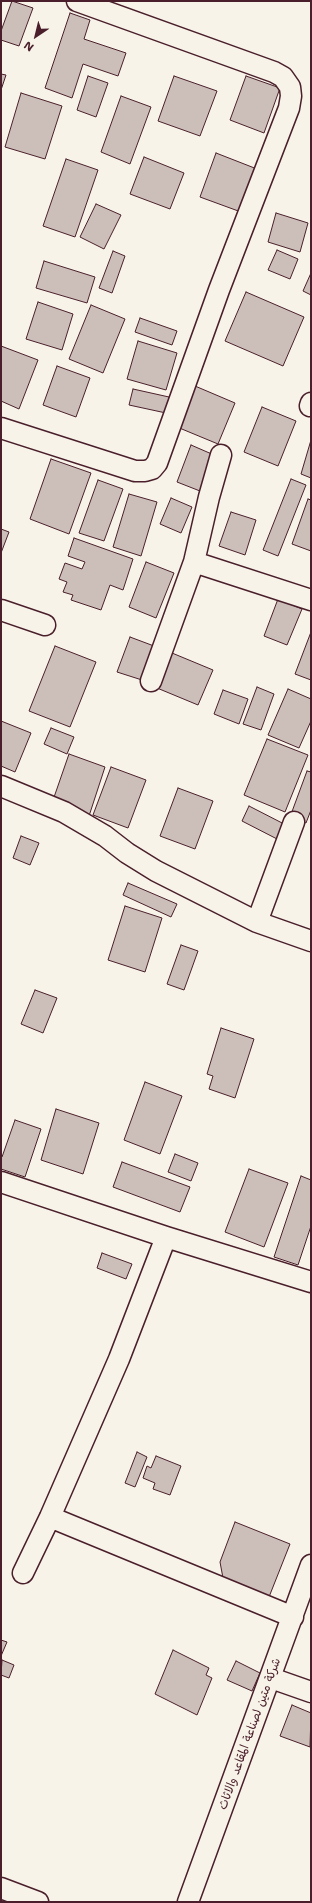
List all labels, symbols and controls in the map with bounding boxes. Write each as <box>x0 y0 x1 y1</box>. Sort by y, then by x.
north arrow <box>16 16 56 56</box>
text: N <box>21 38 37 55</box>
street label: شركة متين لصناعة المقاعد والاثاث <box>216 1656 284 1812</box>

